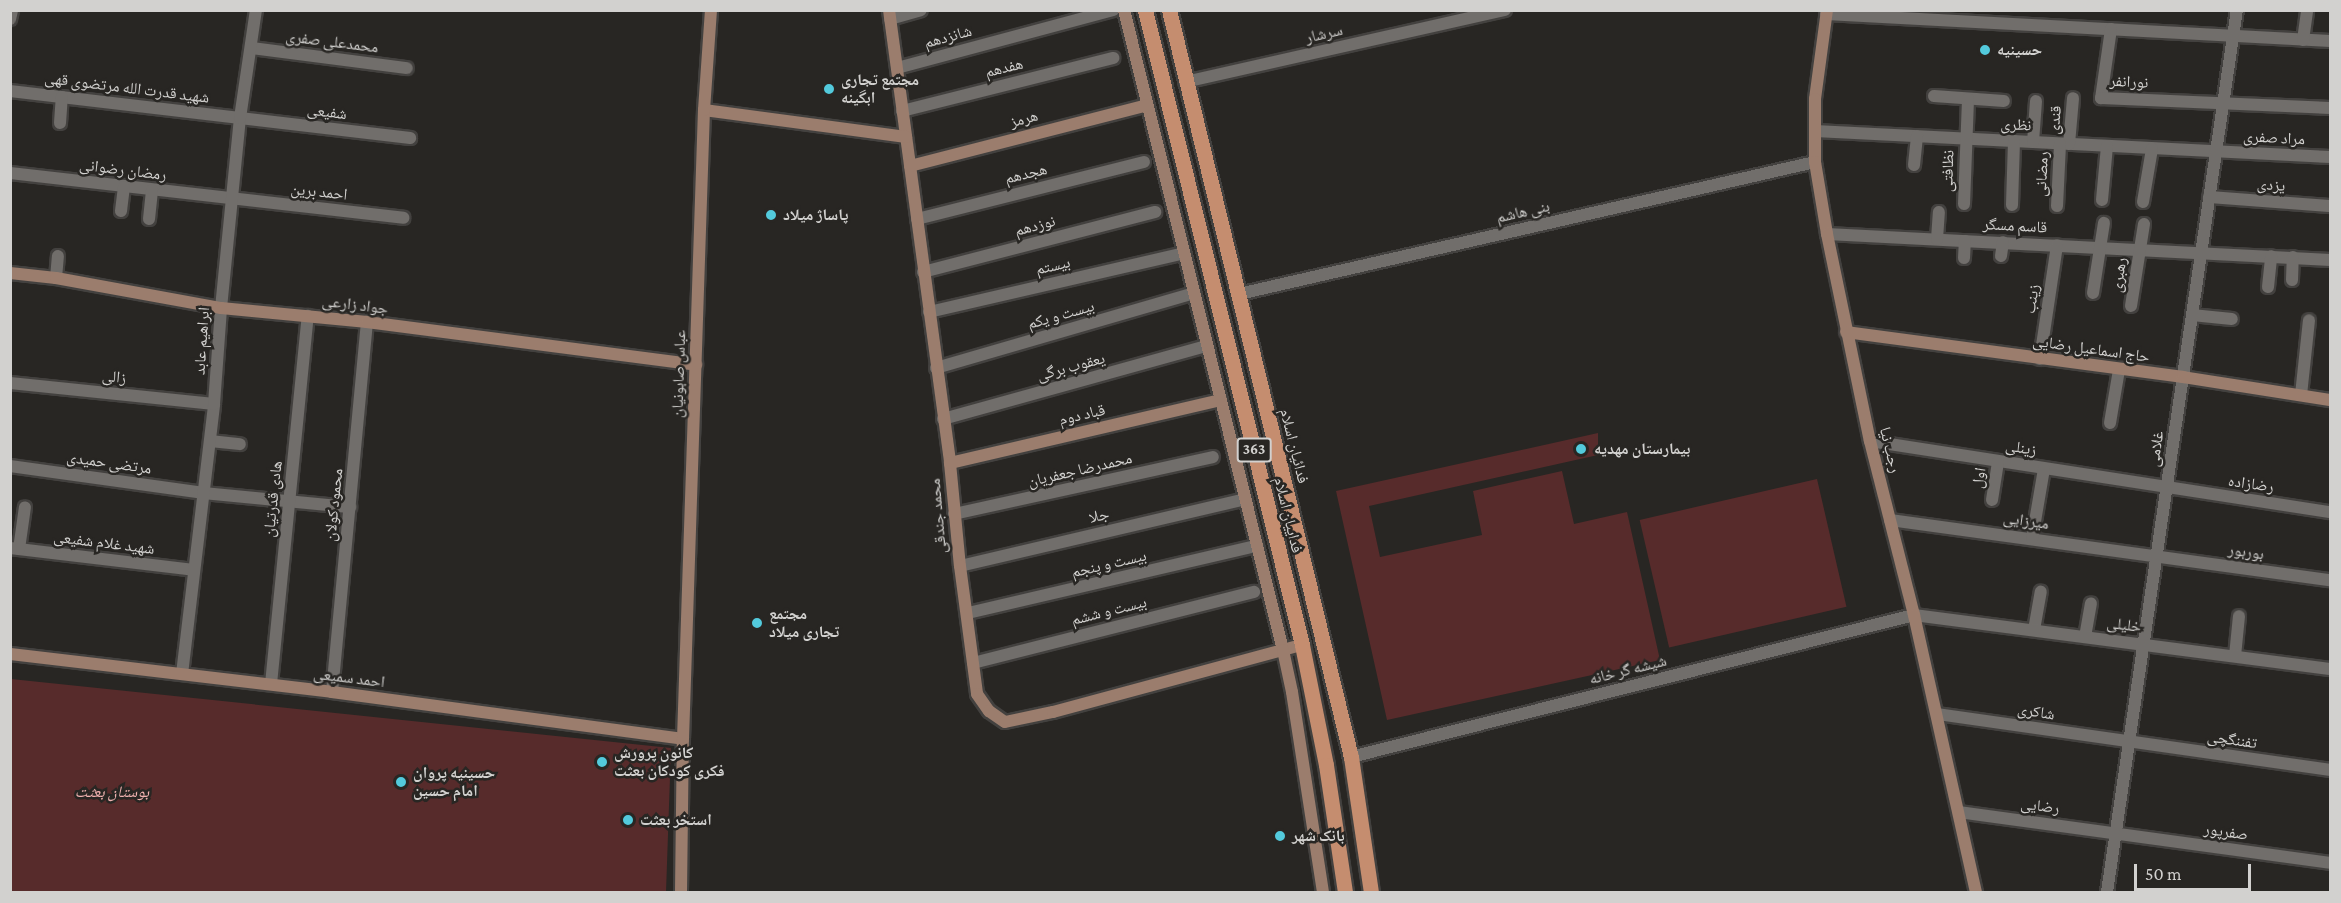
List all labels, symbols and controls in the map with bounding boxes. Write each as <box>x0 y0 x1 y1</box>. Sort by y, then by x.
street label: سرشار <box>1303 20 1345 48</box>
street label: شانزدهم <box>922 21 974 53</box>
street label: محمدعلی صفری <box>285 27 379 57</box>
place label: حسینیه <box>1997 40 2042 60</box>
marker: حسینیه <box>1978 43 1992 57</box>
street label: هفدهم <box>983 54 1025 82</box>
street label: شهید قدرت الله مرتضوی قهی <box>43 68 211 108</box>
place label: مجتمع تجاری ابگینه <box>841 70 919 108</box>
street label: نورانفر <box>2109 71 2149 93</box>
marker: مجتمع تجاری ابگینه <box>822 82 836 96</box>
street label: شفیعی <box>306 100 348 124</box>
street label: قندی <box>2044 105 2066 135</box>
street label: هرمز <box>1008 106 1040 132</box>
street label: نظری <box>2000 115 2032 135</box>
street label: مراد صفری <box>2242 127 2306 149</box>
street label: نظافتی <box>1938 150 1958 192</box>
street label: رمضانی <box>2031 151 2053 197</box>
street label: رمضان رضوانی <box>78 155 168 185</box>
street label: هجدهم <box>1003 159 1049 189</box>
street label: یزدی <box>2256 174 2286 196</box>
street label: احمد برین <box>290 179 348 205</box>
street label: بنی هاشم <box>1494 197 1552 227</box>
place label: پاساژ میلاد <box>783 205 848 225</box>
marker: پاساژ میلاد <box>764 208 778 222</box>
street label: نوزدهم <box>1013 211 1057 241</box>
street label: قاسم مسگر <box>1982 215 2048 237</box>
street label: بیستم <box>1034 253 1072 279</box>
street label: رهبری <box>2107 256 2131 294</box>
street label: زینب <box>2020 283 2044 315</box>
street label: جواد زارعی <box>321 291 389 319</box>
street label: بیست و یکم <box>1025 296 1097 334</box>
street label: ابراهیم عابد <box>190 306 214 376</box>
street label: عباس صابونیان <box>668 330 690 418</box>
street label: حاج اسماعیل رضایی <box>2031 331 2151 367</box>
street label: یعقوب برگی <box>1035 349 1107 385</box>
street label: زالی <box>101 366 127 388</box>
street label: قباد دوم <box>1057 400 1107 430</box>
street label: فدائیان اسلام <box>1275 407 1313 485</box>
street label: رجب نیا <box>1875 425 1905 475</box>
street label: غلامی <box>2144 430 2168 468</box>
street label: زینلی <box>2004 436 2038 460</box>
road number: 363 <box>1236 438 1272 462</box>
place label: بیمارستان مهدیه <box>1594 439 1690 459</box>
marker: بیمارستان مهدیه <box>1572 440 1590 458</box>
street label: مرتضی حمیدی <box>65 448 153 478</box>
street label: محمدرضا جعفریان <box>1026 449 1134 491</box>
street label: هادی قدرتیان <box>259 460 287 538</box>
street label: اول <box>1968 466 1990 490</box>
street label: محمود کولان <box>321 467 347 543</box>
street label: رضازاده <box>2227 471 2275 497</box>
street label: فداییان اسلام <box>1269 475 1307 555</box>
street label: محمد جندقی <box>925 478 951 554</box>
street label: جلا <box>1087 504 1111 528</box>
street label: میرزایی <box>2002 508 2050 534</box>
street label: شهید غلام شفیعی <box>52 527 156 559</box>
street label: بوربور <box>2227 540 2265 564</box>
street label: بیست و پنجم <box>1070 546 1148 582</box>
street label: بیست و ششم <box>1069 592 1149 630</box>
place label: مجتمع تجاری میلاد <box>769 604 839 642</box>
street label: خلیلی <box>2106 613 2142 637</box>
marker: مجتمع تجاری میلاد <box>750 616 764 630</box>
street label: شیشه گر خانه <box>1587 651 1669 689</box>
street label: احمد سمیعی <box>312 664 386 692</box>
street label: شاکری <box>2016 700 2056 724</box>
street label: تفننگچی <box>2206 727 2258 753</box>
place label: کانون پرورش فکری کودکان بعثت <box>614 743 725 781</box>
marker: کانون پرورش فکری کودکان بعثت <box>595 755 609 769</box>
place label: حسینیه پروان امام حسین <box>413 763 495 801</box>
marker: حسینیه پروان امام حسین <box>394 775 408 789</box>
park label: بوستان بعثت <box>75 782 149 802</box>
street label: رضایی <box>2019 794 2061 818</box>
place label: استخر بعثت <box>640 810 712 830</box>
marker: استخر بعثت <box>621 813 635 827</box>
street label: صفرپور <box>2203 819 2249 845</box>
place label: بانک شهر <box>1292 826 1345 846</box>
marker: بانک شهر <box>1273 829 1287 843</box>
scale bar <box>2137 852 2254 890</box>
text: 50 m <box>2145 864 2182 884</box>

